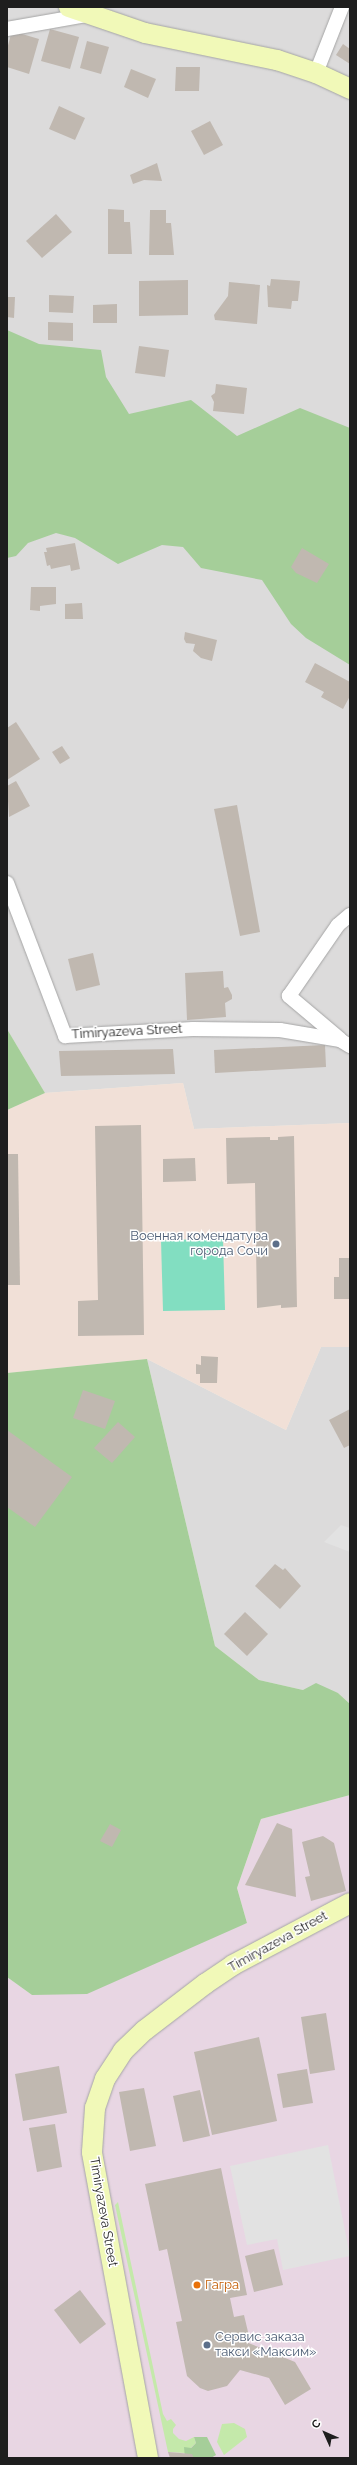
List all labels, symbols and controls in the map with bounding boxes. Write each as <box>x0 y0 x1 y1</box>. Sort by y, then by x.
street label: Timiryazeva Street <box>71 1021 183 1043</box>
place label: Военная комендатура города Сочи <box>130 1229 268 1260</box>
marker: Военная комендатура города Сочи <box>271 1239 281 1249</box>
street label: Timiryazeva Street <box>226 1908 330 1976</box>
street label: Timiryazeva Street <box>86 2156 120 2268</box>
place label: Гагра <box>205 2277 239 2293</box>
marker: Гагра <box>192 2280 202 2290</box>
place label: Сервис заказа такси «Максим» <box>215 2330 317 2361</box>
marker: Сервис заказа такси «Максим» <box>202 2340 212 2350</box>
north arrow <box>305 2413 345 2453</box>
text: С <box>309 2417 323 2431</box>

